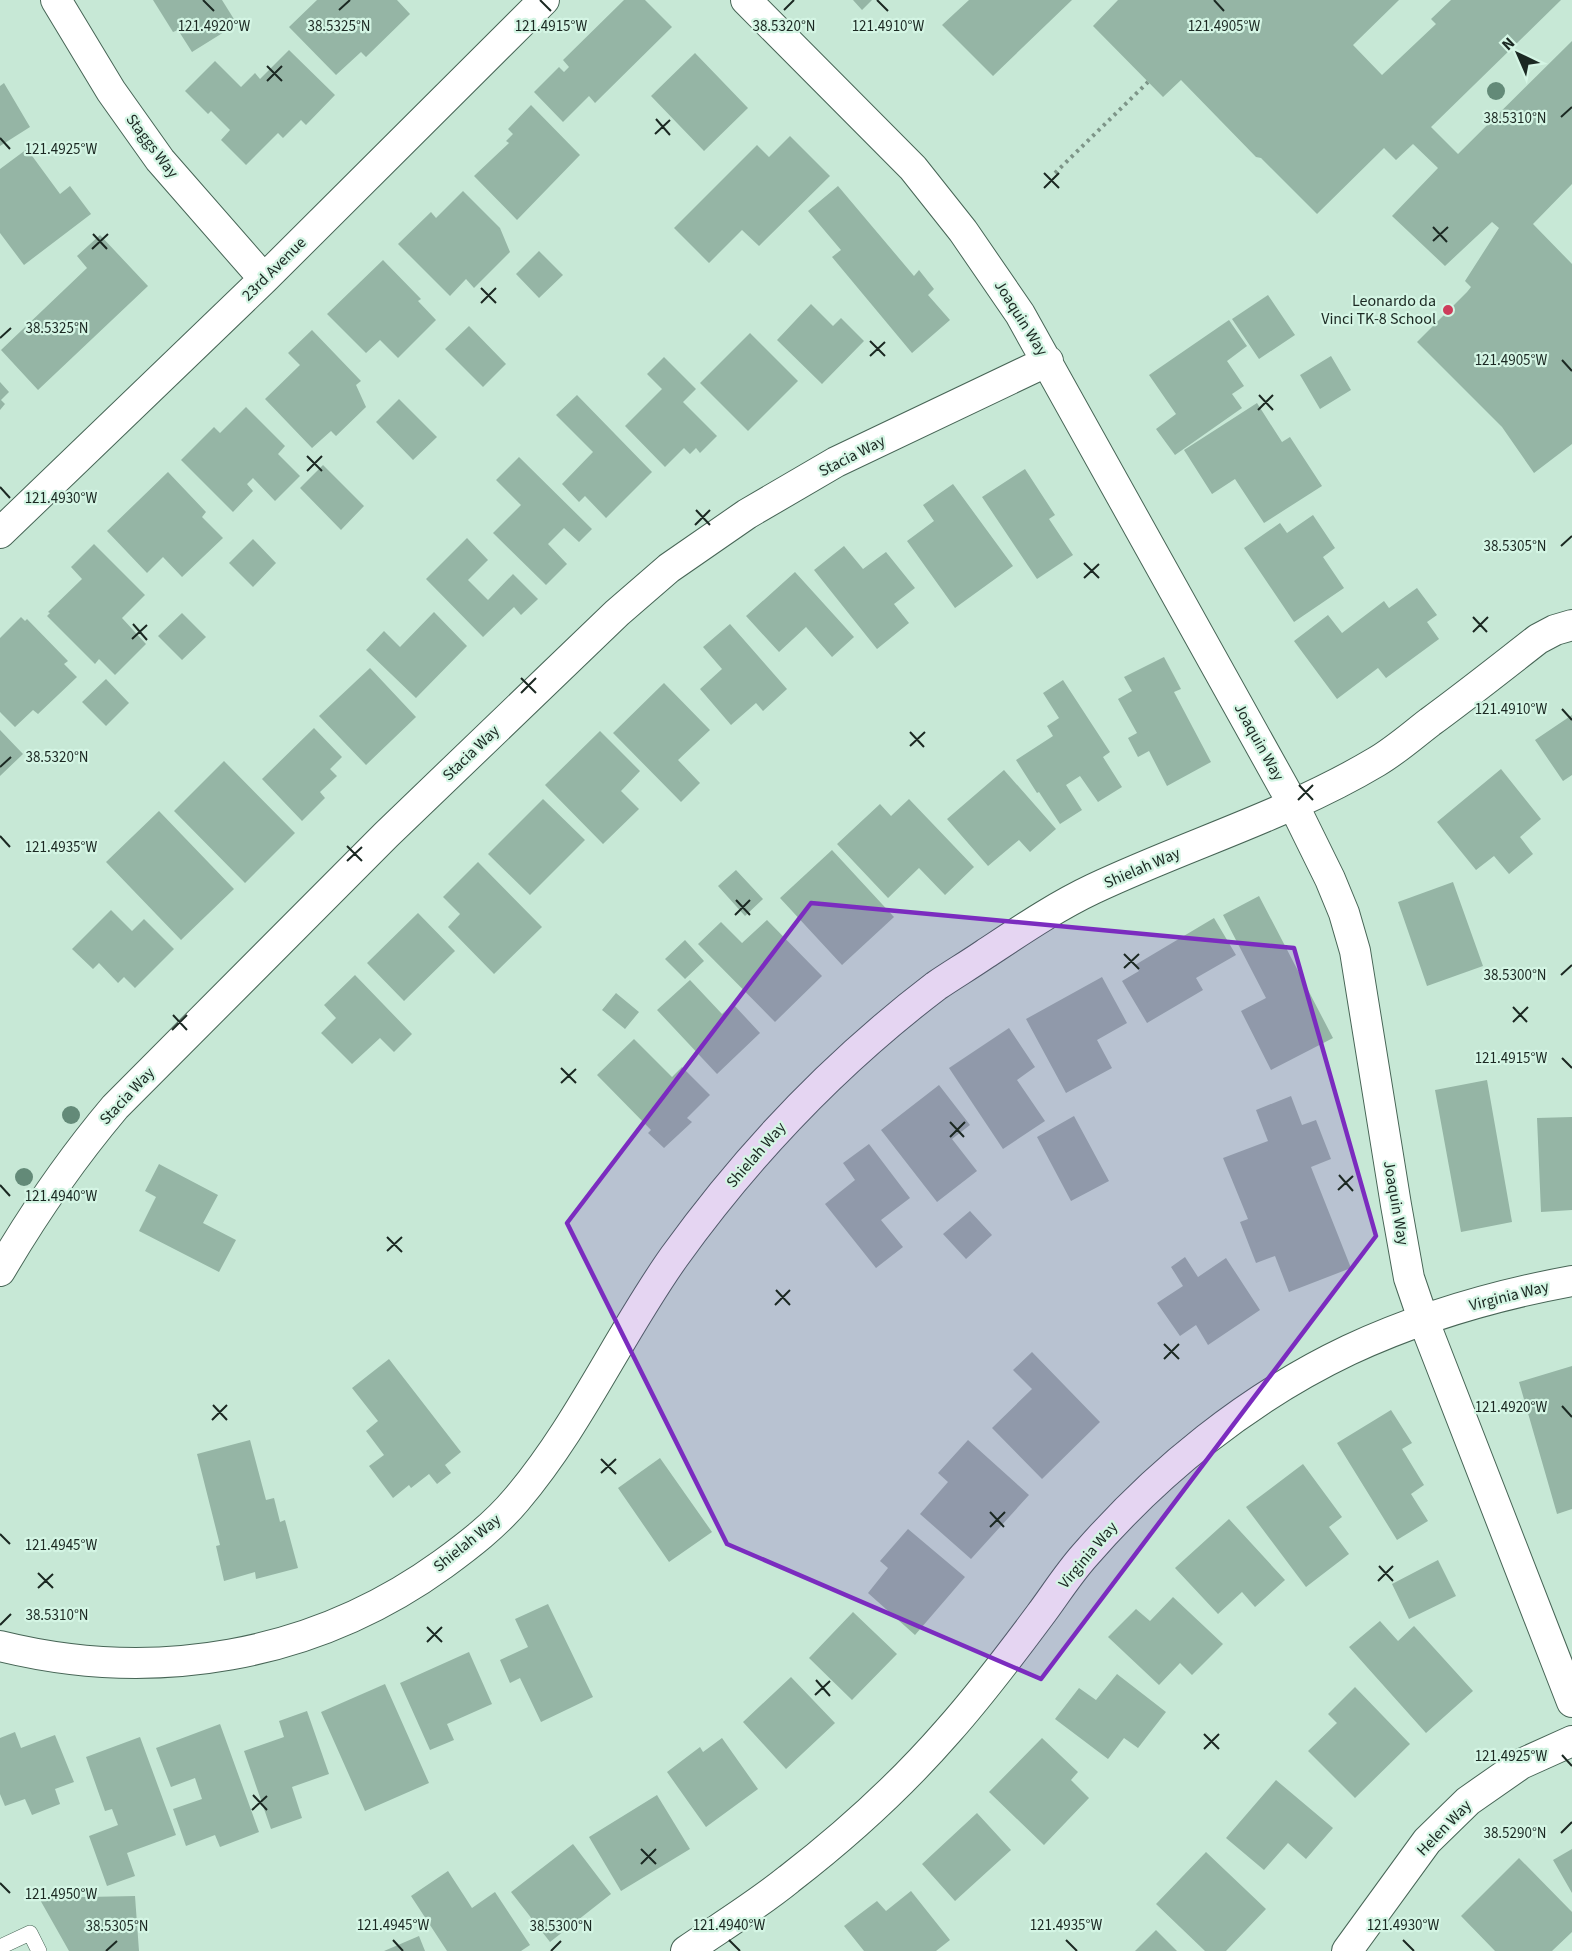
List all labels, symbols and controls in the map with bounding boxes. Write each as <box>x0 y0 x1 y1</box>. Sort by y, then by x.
text: 121.4920°W <box>178 16 251 37</box>
text: 38.5325°N <box>307 16 371 37</box>
text: 121.4915°W <box>515 16 588 37</box>
text: 38.5320°N <box>752 16 816 37</box>
text: 121.4910°W <box>852 16 925 37</box>
text: 121.4905°W <box>1188 16 1261 37</box>
north arrow <box>1488 24 1548 84</box>
text: N <box>1497 32 1520 56</box>
text: 38.5310°N <box>1483 108 1547 129</box>
street label: Staggs Way <box>121 109 184 183</box>
text: 121.4925°W <box>25 139 98 160</box>
street label: 23rd Avenue <box>237 232 311 306</box>
street label: Joaquin Way <box>989 276 1053 361</box>
place label: Leonardo da Vinci TK-8 School <box>1321 290 1436 330</box>
marker: Leonardo da Vinci TK-8 School <box>1441 303 1455 317</box>
text: 38.5325°N <box>25 318 89 339</box>
text: 121.4905°W <box>1475 350 1548 371</box>
street label: Stacia Way <box>815 430 889 482</box>
text: 121.4930°W <box>25 488 98 509</box>
text: 38.5305°N <box>1483 536 1547 557</box>
street label: Joaquin Way <box>1229 699 1290 785</box>
text: 121.4910°W <box>1475 699 1548 720</box>
street label: Stacia Way <box>438 720 505 786</box>
text: 38.5320°N <box>25 747 89 768</box>
text: 121.4935°W <box>25 837 98 858</box>
street label: Shielah Way <box>1100 842 1184 894</box>
text: 38.5300°N <box>1483 965 1547 986</box>
text: 121.4915°W <box>1475 1048 1548 1069</box>
street label: Stacia Way <box>95 1062 160 1130</box>
street label: Shielah Way <box>721 1117 791 1193</box>
street label: Joaquin Way <box>1378 1159 1414 1248</box>
text: 121.4940°W <box>25 1186 98 1207</box>
street label: Virginia Way <box>1467 1275 1552 1317</box>
text: 121.4920°W <box>1475 1397 1548 1418</box>
street label: Shielah Way <box>429 1509 506 1577</box>
street label: Virginia Way <box>1053 1516 1123 1593</box>
text: 121.4945°W <box>25 1535 98 1556</box>
text: 38.5310°N <box>25 1605 89 1626</box>
text: 121.4925°W <box>1475 1746 1548 1767</box>
street label: Helen Way <box>1412 1795 1477 1861</box>
text: 38.5290°N <box>1483 1823 1547 1844</box>
text: 121.4950°W <box>25 1884 98 1905</box>
text: 121.4945°W <box>357 1915 430 1936</box>
text: 121.4940°W <box>693 1915 766 1936</box>
text: 121.4935°W <box>1030 1915 1103 1936</box>
text: 121.4930°W <box>1367 1915 1440 1936</box>
text: 38.5305°N <box>85 1916 149 1937</box>
text: 38.5300°N <box>529 1916 593 1937</box>

